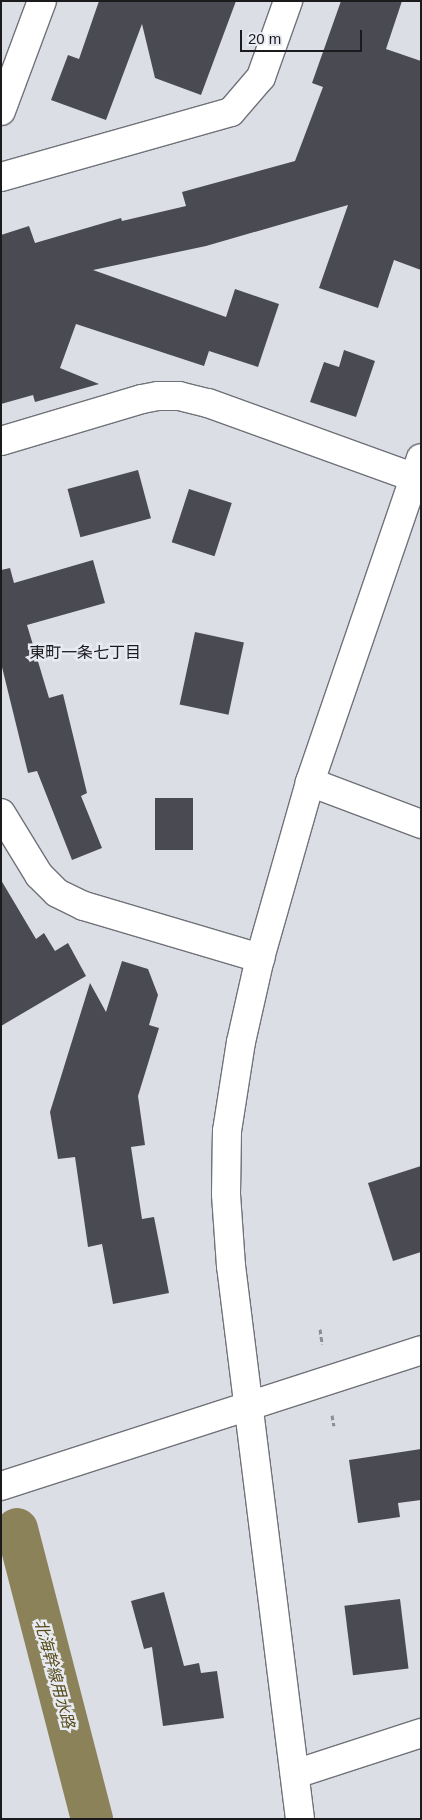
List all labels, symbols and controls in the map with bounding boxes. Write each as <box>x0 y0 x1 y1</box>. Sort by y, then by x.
scale bar <box>242 20 364 52</box>
text: 20 m <box>248 30 281 47</box>
district label: 東町一条七丁目 <box>29 643 141 663</box>
water label: 北海幹線用水路 <box>30 1617 78 1731</box>

